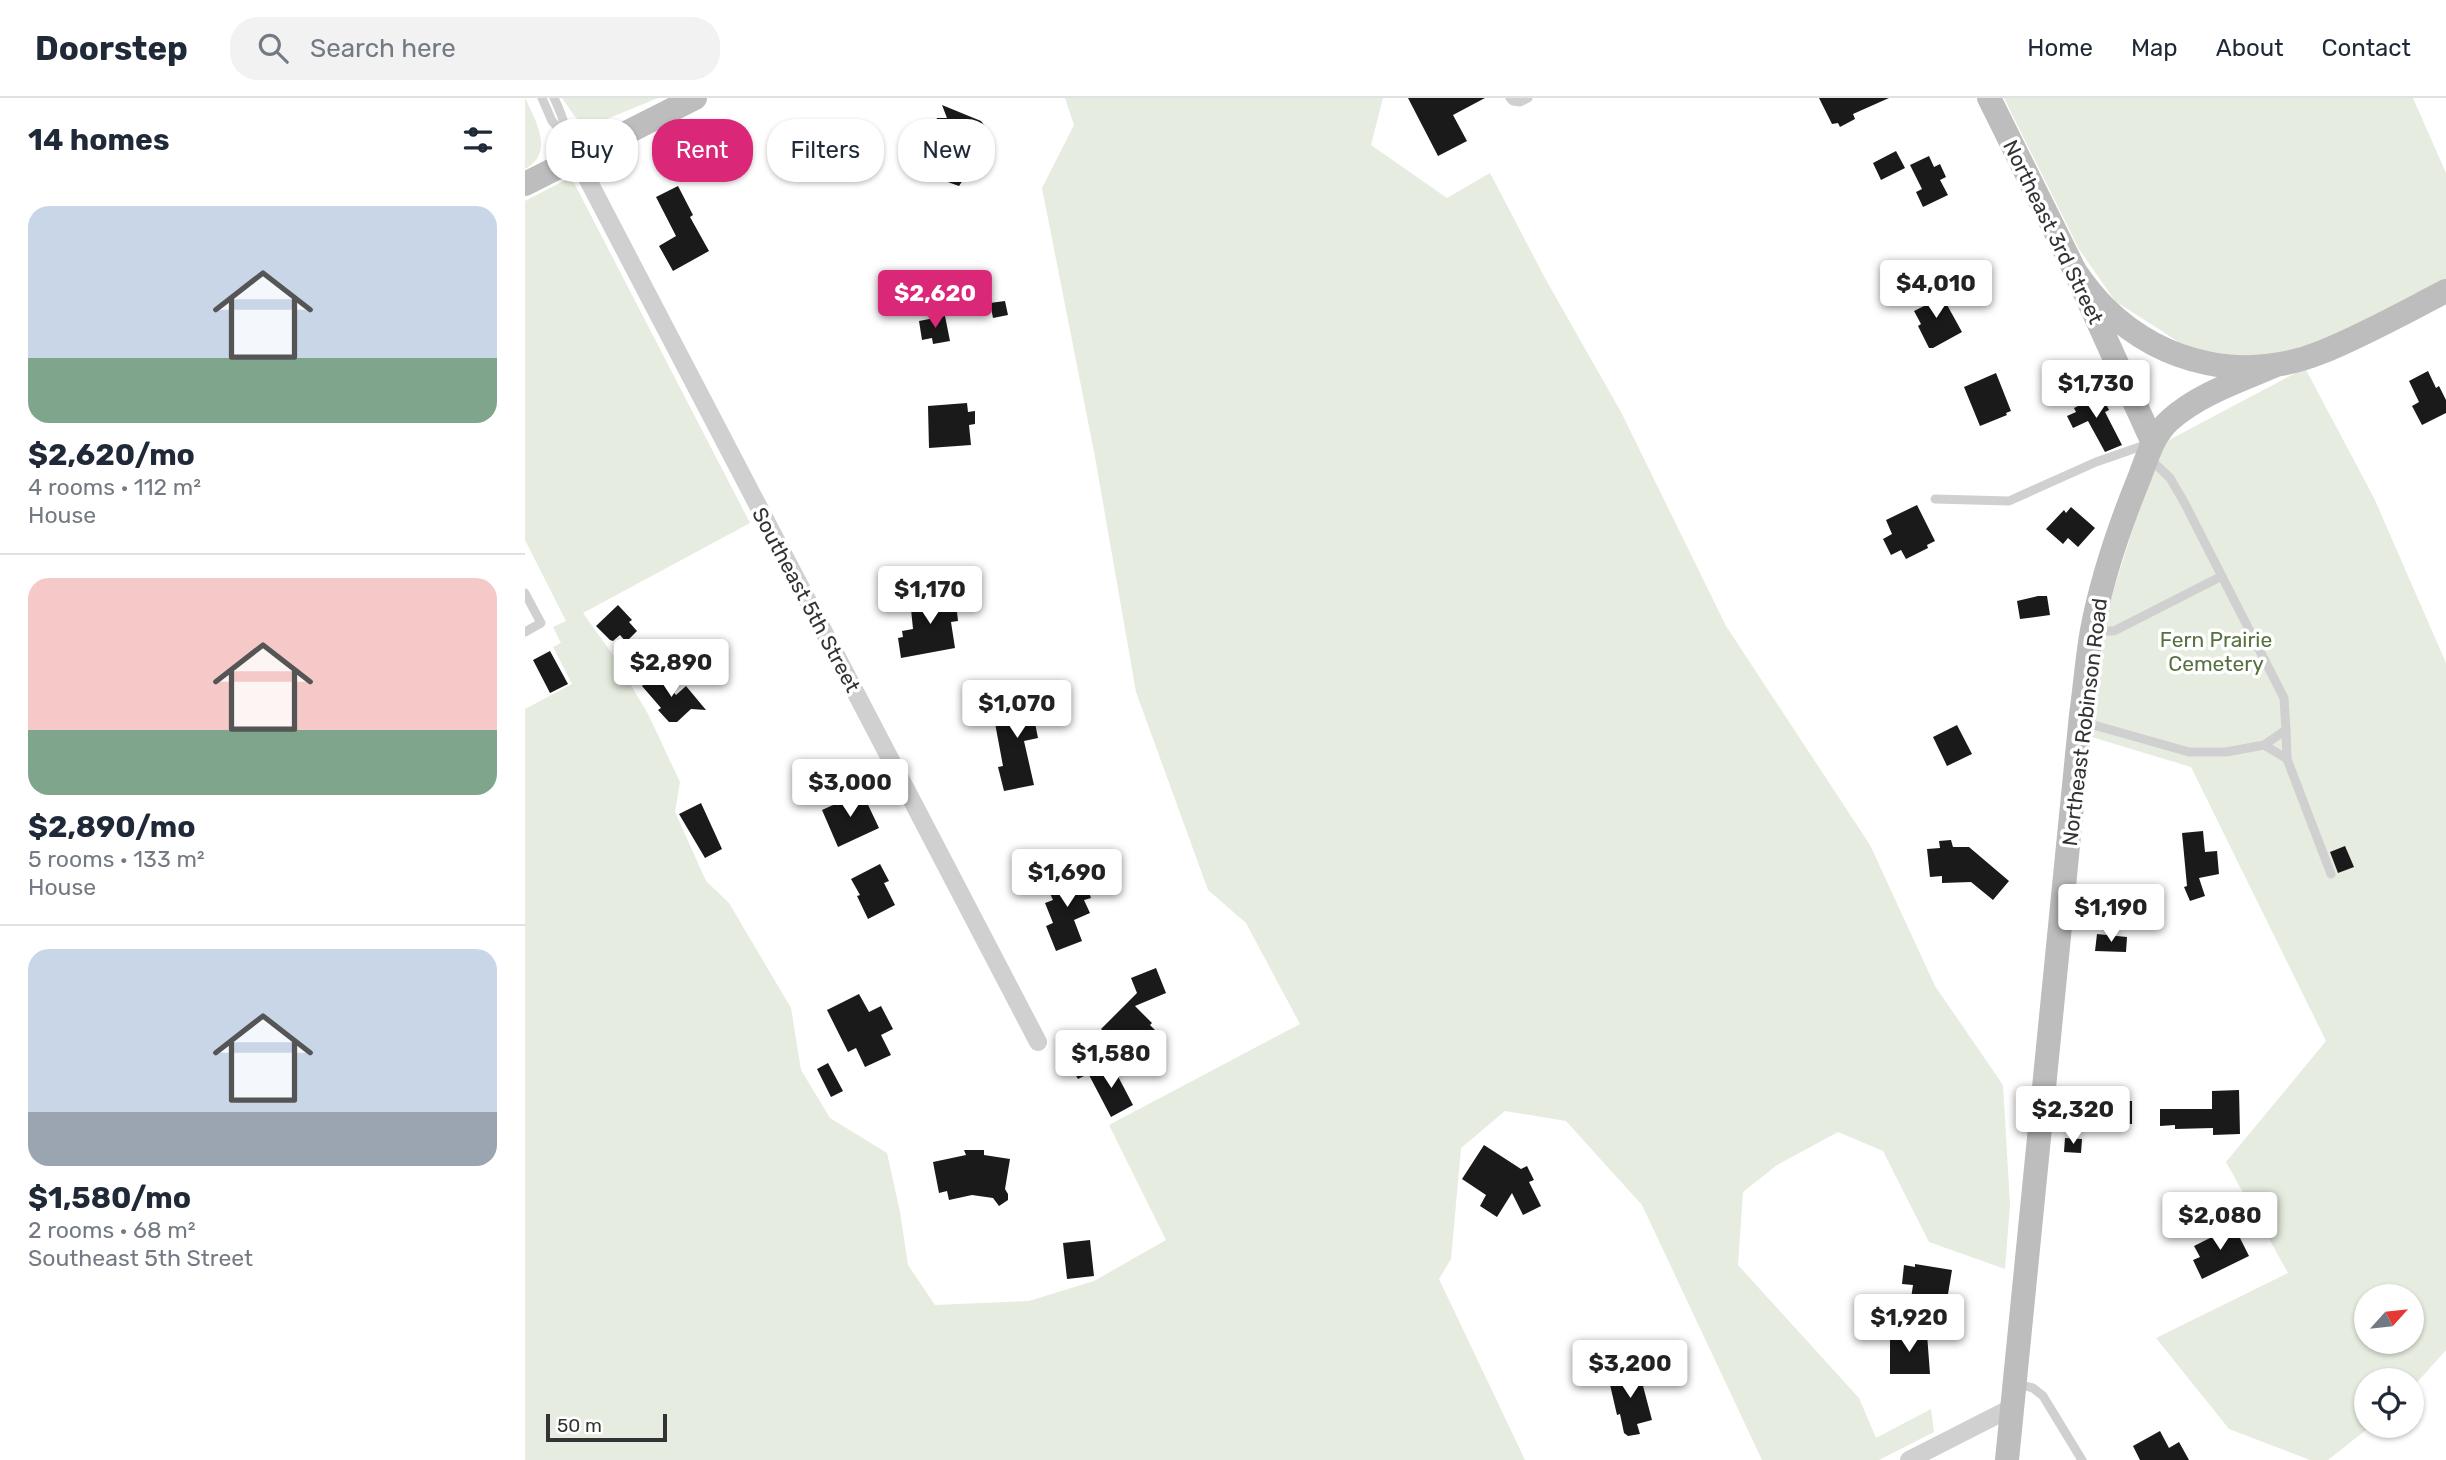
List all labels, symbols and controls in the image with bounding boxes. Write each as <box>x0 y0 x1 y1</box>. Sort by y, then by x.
search box <box>230 17 720 80</box>
text: Doorstep <box>35 29 188 68</box>
icon: search <box>254 29 292 67</box>
text: Search here <box>310 33 456 64</box>
text: Home <box>2027 34 2093 62</box>
text: Map <box>2131 34 2178 62</box>
text: About <box>2216 34 2284 62</box>
text: Contact <box>2322 34 2411 62</box>
chip: Buy <box>546 119 638 182</box>
chip: Rent <box>652 119 753 182</box>
chip: Filters <box>767 119 884 182</box>
chip: New <box>898 119 995 182</box>
icon: filters <box>459 121 497 159</box>
text: 14 homes <box>28 122 170 158</box>
street label: Northeast 3rd Street <box>1998 136 2109 328</box>
icon: home <box>200 252 326 378</box>
pin: $4,010 <box>1879 260 1993 320</box>
text: $4,010 <box>1896 269 1976 297</box>
pin: $2,620 <box>878 271 992 330</box>
text: $2,620 <box>894 279 976 307</box>
pin: $1,730 <box>2039 360 2153 420</box>
text: $1,730 <box>2058 369 2134 397</box>
text: $2,620/mo <box>28 437 195 473</box>
text: 4 rooms · 112 m² <box>28 473 201 501</box>
text: House <box>28 501 96 529</box>
street label: Southeast 5th Street <box>747 503 866 696</box>
pin: $1,170 <box>873 566 987 626</box>
text: $1,170 <box>894 575 966 603</box>
street label: Northeast Robinson Road <box>2057 597 2112 847</box>
icon: home <box>200 624 326 750</box>
park label: Fern Prairie Cemetery <box>2160 627 2272 676</box>
pin: $2,890 <box>614 640 728 699</box>
text: $2,890 <box>630 648 712 676</box>
pin: $1,070 <box>960 680 1074 740</box>
text: $1,070 <box>978 689 1056 717</box>
pin: $3,000 <box>793 760 907 819</box>
text: $3,000 <box>808 768 892 796</box>
text: $2,890/mo <box>28 809 195 845</box>
text: 5 rooms · 133 m² <box>28 845 205 873</box>
pin: $1,690 <box>1010 850 1124 909</box>
text: $1,690 <box>1028 858 1106 886</box>
text: House <box>28 873 96 901</box>
pin: $1,190 <box>2054 884 2168 944</box>
text: $1,190 <box>2074 893 2148 921</box>
icon: home <box>200 995 326 1121</box>
pin: $1,580 <box>1054 1030 1168 1090</box>
text: $1,580 <box>1071 1039 1151 1067</box>
pin: $2,320 <box>2016 1086 2130 1146</box>
text: $2,320 <box>2032 1095 2114 1123</box>
text: $1,580/mo <box>28 1180 191 1216</box>
pin: $2,080 <box>2163 1192 2277 1252</box>
text: $2,080 <box>2178 1201 2262 1229</box>
text: 2 rooms · 68 m² <box>28 1216 196 1244</box>
text: Southeast 5th Street <box>28 1244 253 1272</box>
north arrow <box>2354 1284 2424 1354</box>
map controls <box>2354 1284 2424 1438</box>
pin: $1,920 <box>1852 1294 1966 1354</box>
text: $1,920 <box>1870 1303 1948 1331</box>
pin: $3,200 <box>1573 1340 1687 1400</box>
text: $3,200 <box>1588 1349 1672 1377</box>
button: locate <box>2354 1368 2424 1438</box>
scale bar <box>546 1411 667 1443</box>
text: 50 m <box>557 1414 602 1437</box>

